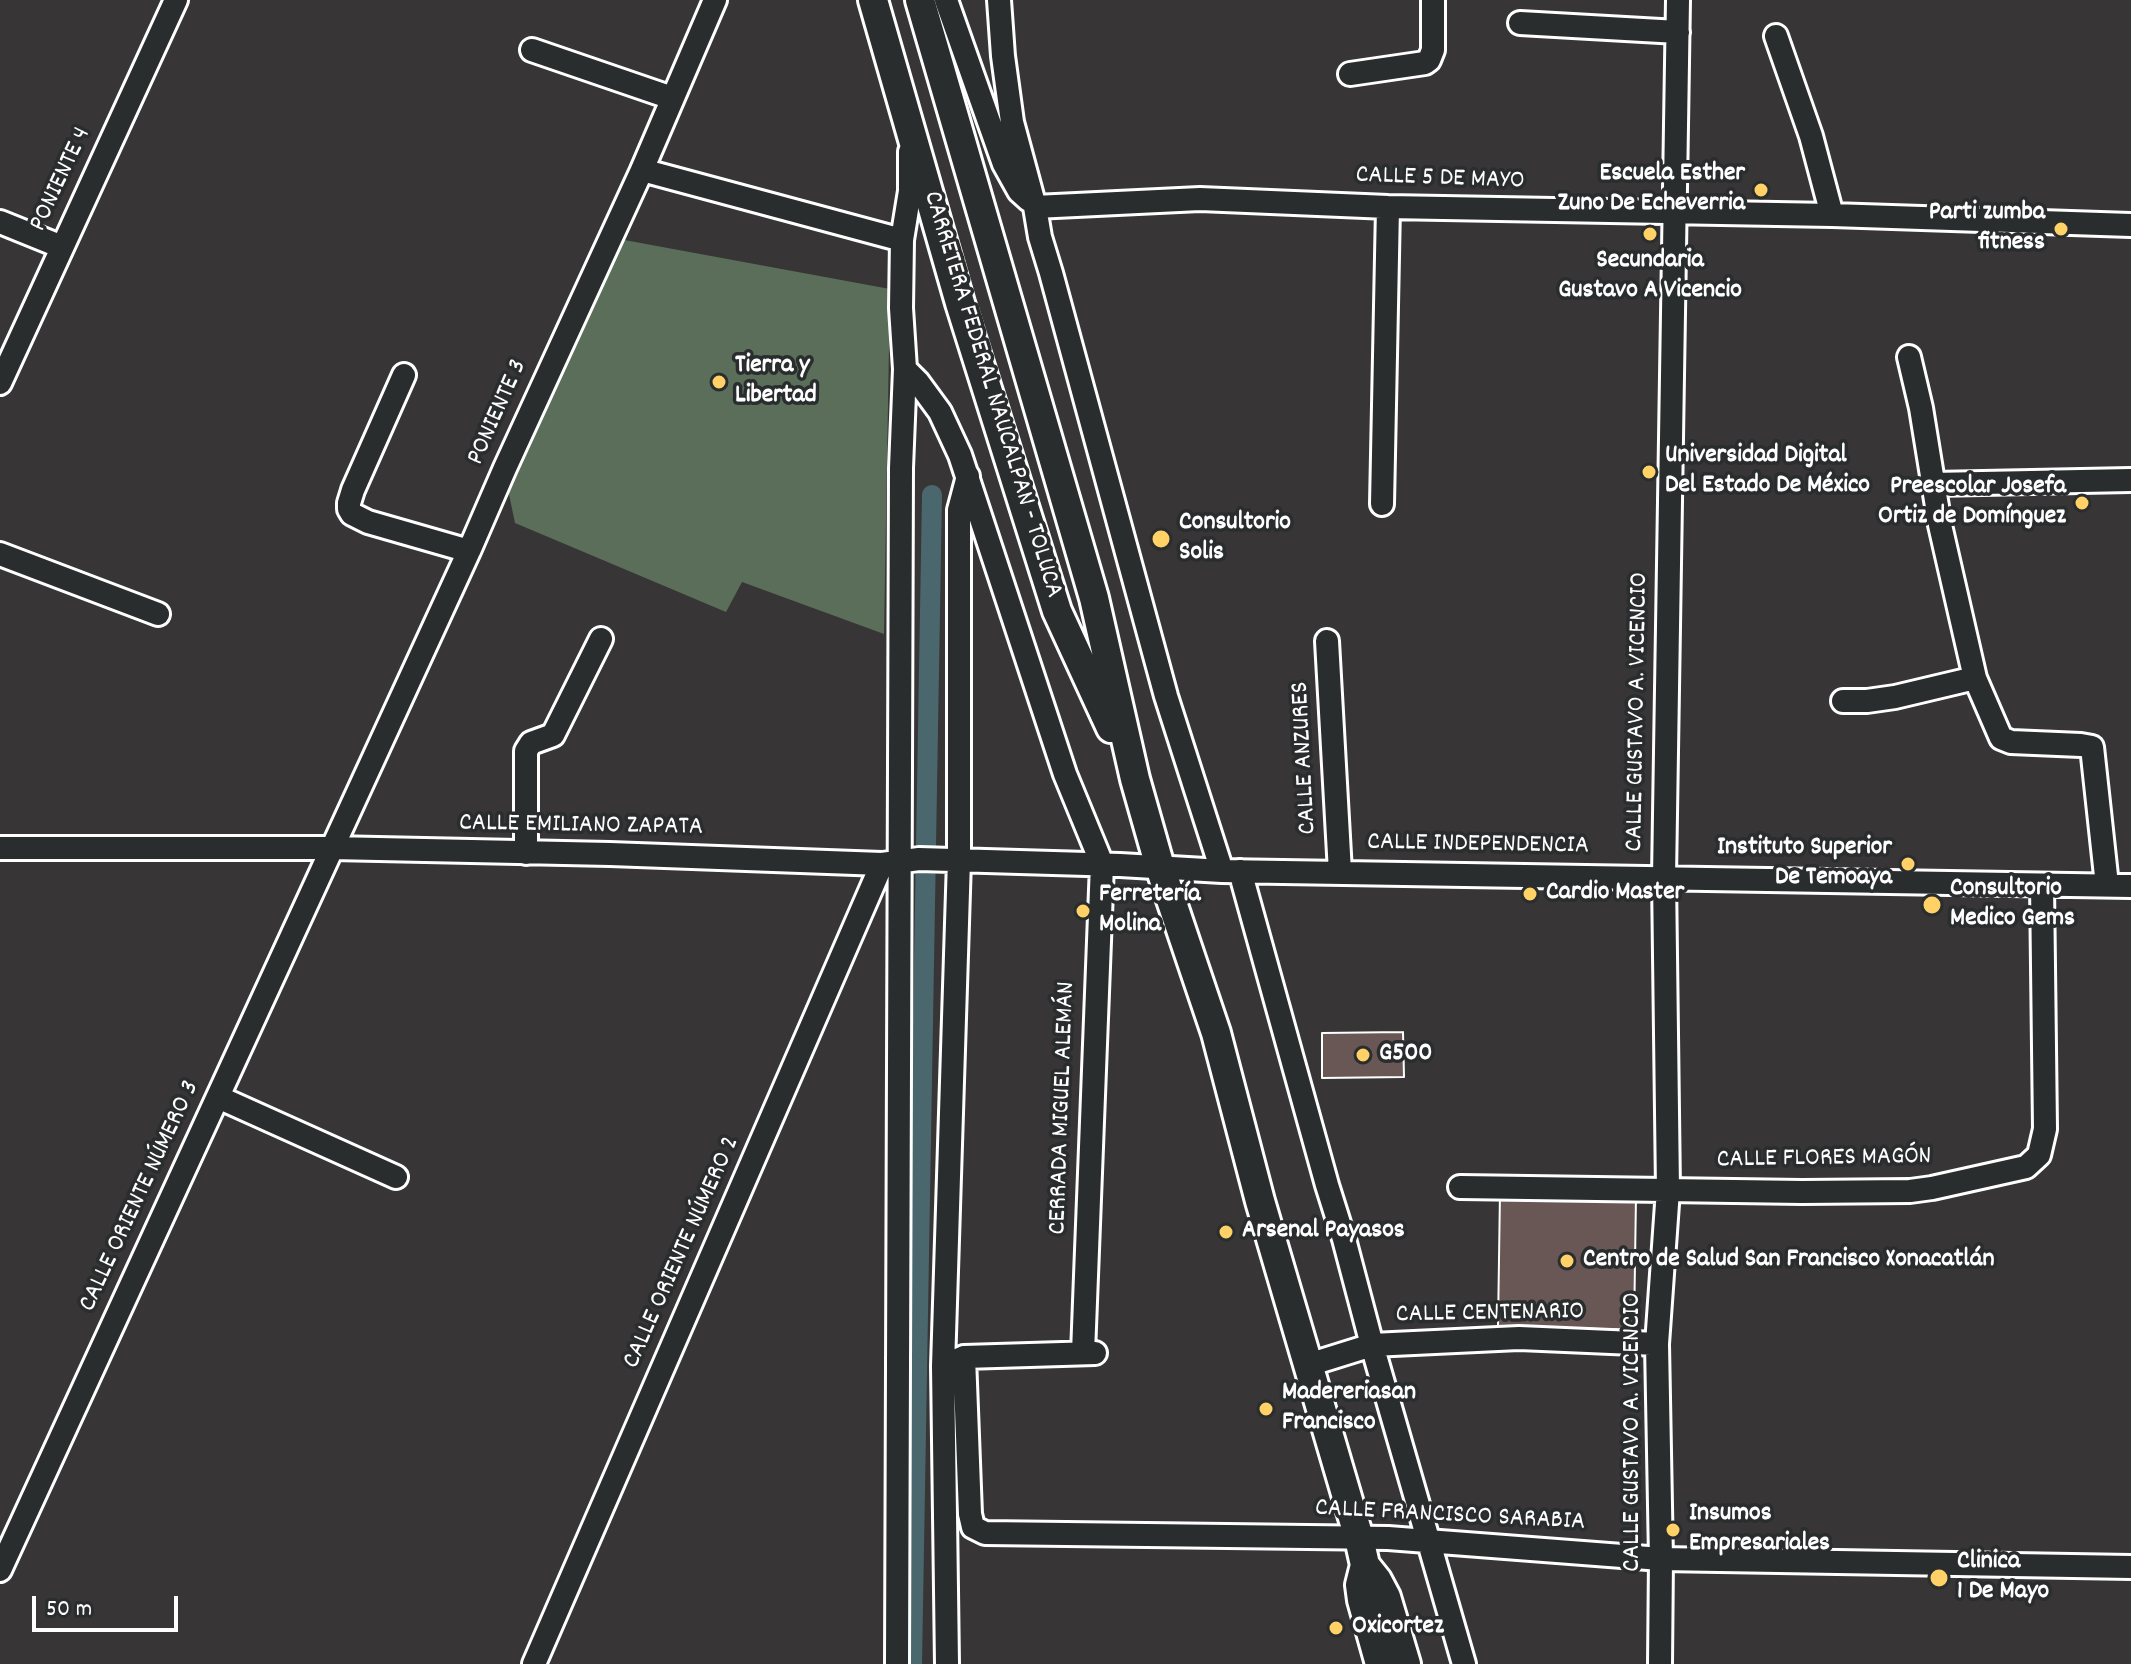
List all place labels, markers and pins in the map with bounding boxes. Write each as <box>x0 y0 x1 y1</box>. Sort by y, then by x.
place label: Escuela Esther Zuno De Echeverria <box>1558 159 1745 220</box>
marker: Escuela Esther Zuno De Echeverria <box>1752 181 1770 199</box>
place label: Parti zumba fitness <box>1929 198 2045 260</box>
marker: Parti zumba fitness <box>2052 220 2070 238</box>
marker: Secundaria Gustavo A Vicencio <box>1641 225 1659 243</box>
place label: Secundaria Gustavo A Vicencio <box>1558 246 1742 308</box>
place label: Tierra y Libertad <box>735 351 817 412</box>
marker: Tierra y Libertad <box>710 373 728 391</box>
place label: Universidad Digital Del Estado De México <box>1665 441 1870 502</box>
marker: Universidad Digital Del Estado De México <box>1640 463 1658 481</box>
place label: Preescolar Josefa Ortiz de Domínguez <box>1878 472 2066 534</box>
marker: Preescolar Josefa Ortiz de Domínguez <box>2073 494 2091 512</box>
place label: Consultorio Solis <box>1179 508 1291 570</box>
marker: Consultorio Solis <box>1150 528 1172 550</box>
place label: Instituto Superior De Temoaya <box>1717 833 1892 894</box>
marker: Instituto Superior De Temoaya <box>1899 855 1917 873</box>
place label: Consultorio Medico Gems <box>1950 874 2075 936</box>
place label: Cardio Master <box>1546 878 1684 910</box>
place label: Ferretería Molina <box>1099 880 1200 942</box>
marker: Cardio Master <box>1521 885 1539 903</box>
marker: Consultorio Medico Gems <box>1921 894 1943 916</box>
marker: Ferretería Molina <box>1074 902 1092 920</box>
place label: G500 <box>1379 1039 1433 1071</box>
marker: G500 <box>1354 1046 1372 1064</box>
place label: Arsenal Payasos <box>1242 1216 1405 1248</box>
marker: Arsenal Payasos <box>1217 1223 1235 1241</box>
place label: Centro de Salud San Francisco Xonacatlán <box>1583 1245 1994 1277</box>
marker: Centro de Salud San Francisco Xonacatlán <box>1558 1252 1576 1270</box>
place label: Madereriasan Francisco <box>1282 1378 1416 1440</box>
marker: Madereriasan Francisco <box>1257 1400 1275 1418</box>
place label: Insumos Empresariales <box>1689 1499 1830 1560</box>
marker: Insumos Empresariales <box>1664 1521 1682 1539</box>
place label: Clinica 1 De Mayo <box>1957 1547 2049 1608</box>
marker: Clinica 1 De Mayo <box>1928 1567 1950 1589</box>
place label: Oxicortez <box>1352 1612 1444 1644</box>
marker: Oxicortez <box>1327 1619 1345 1637</box>

